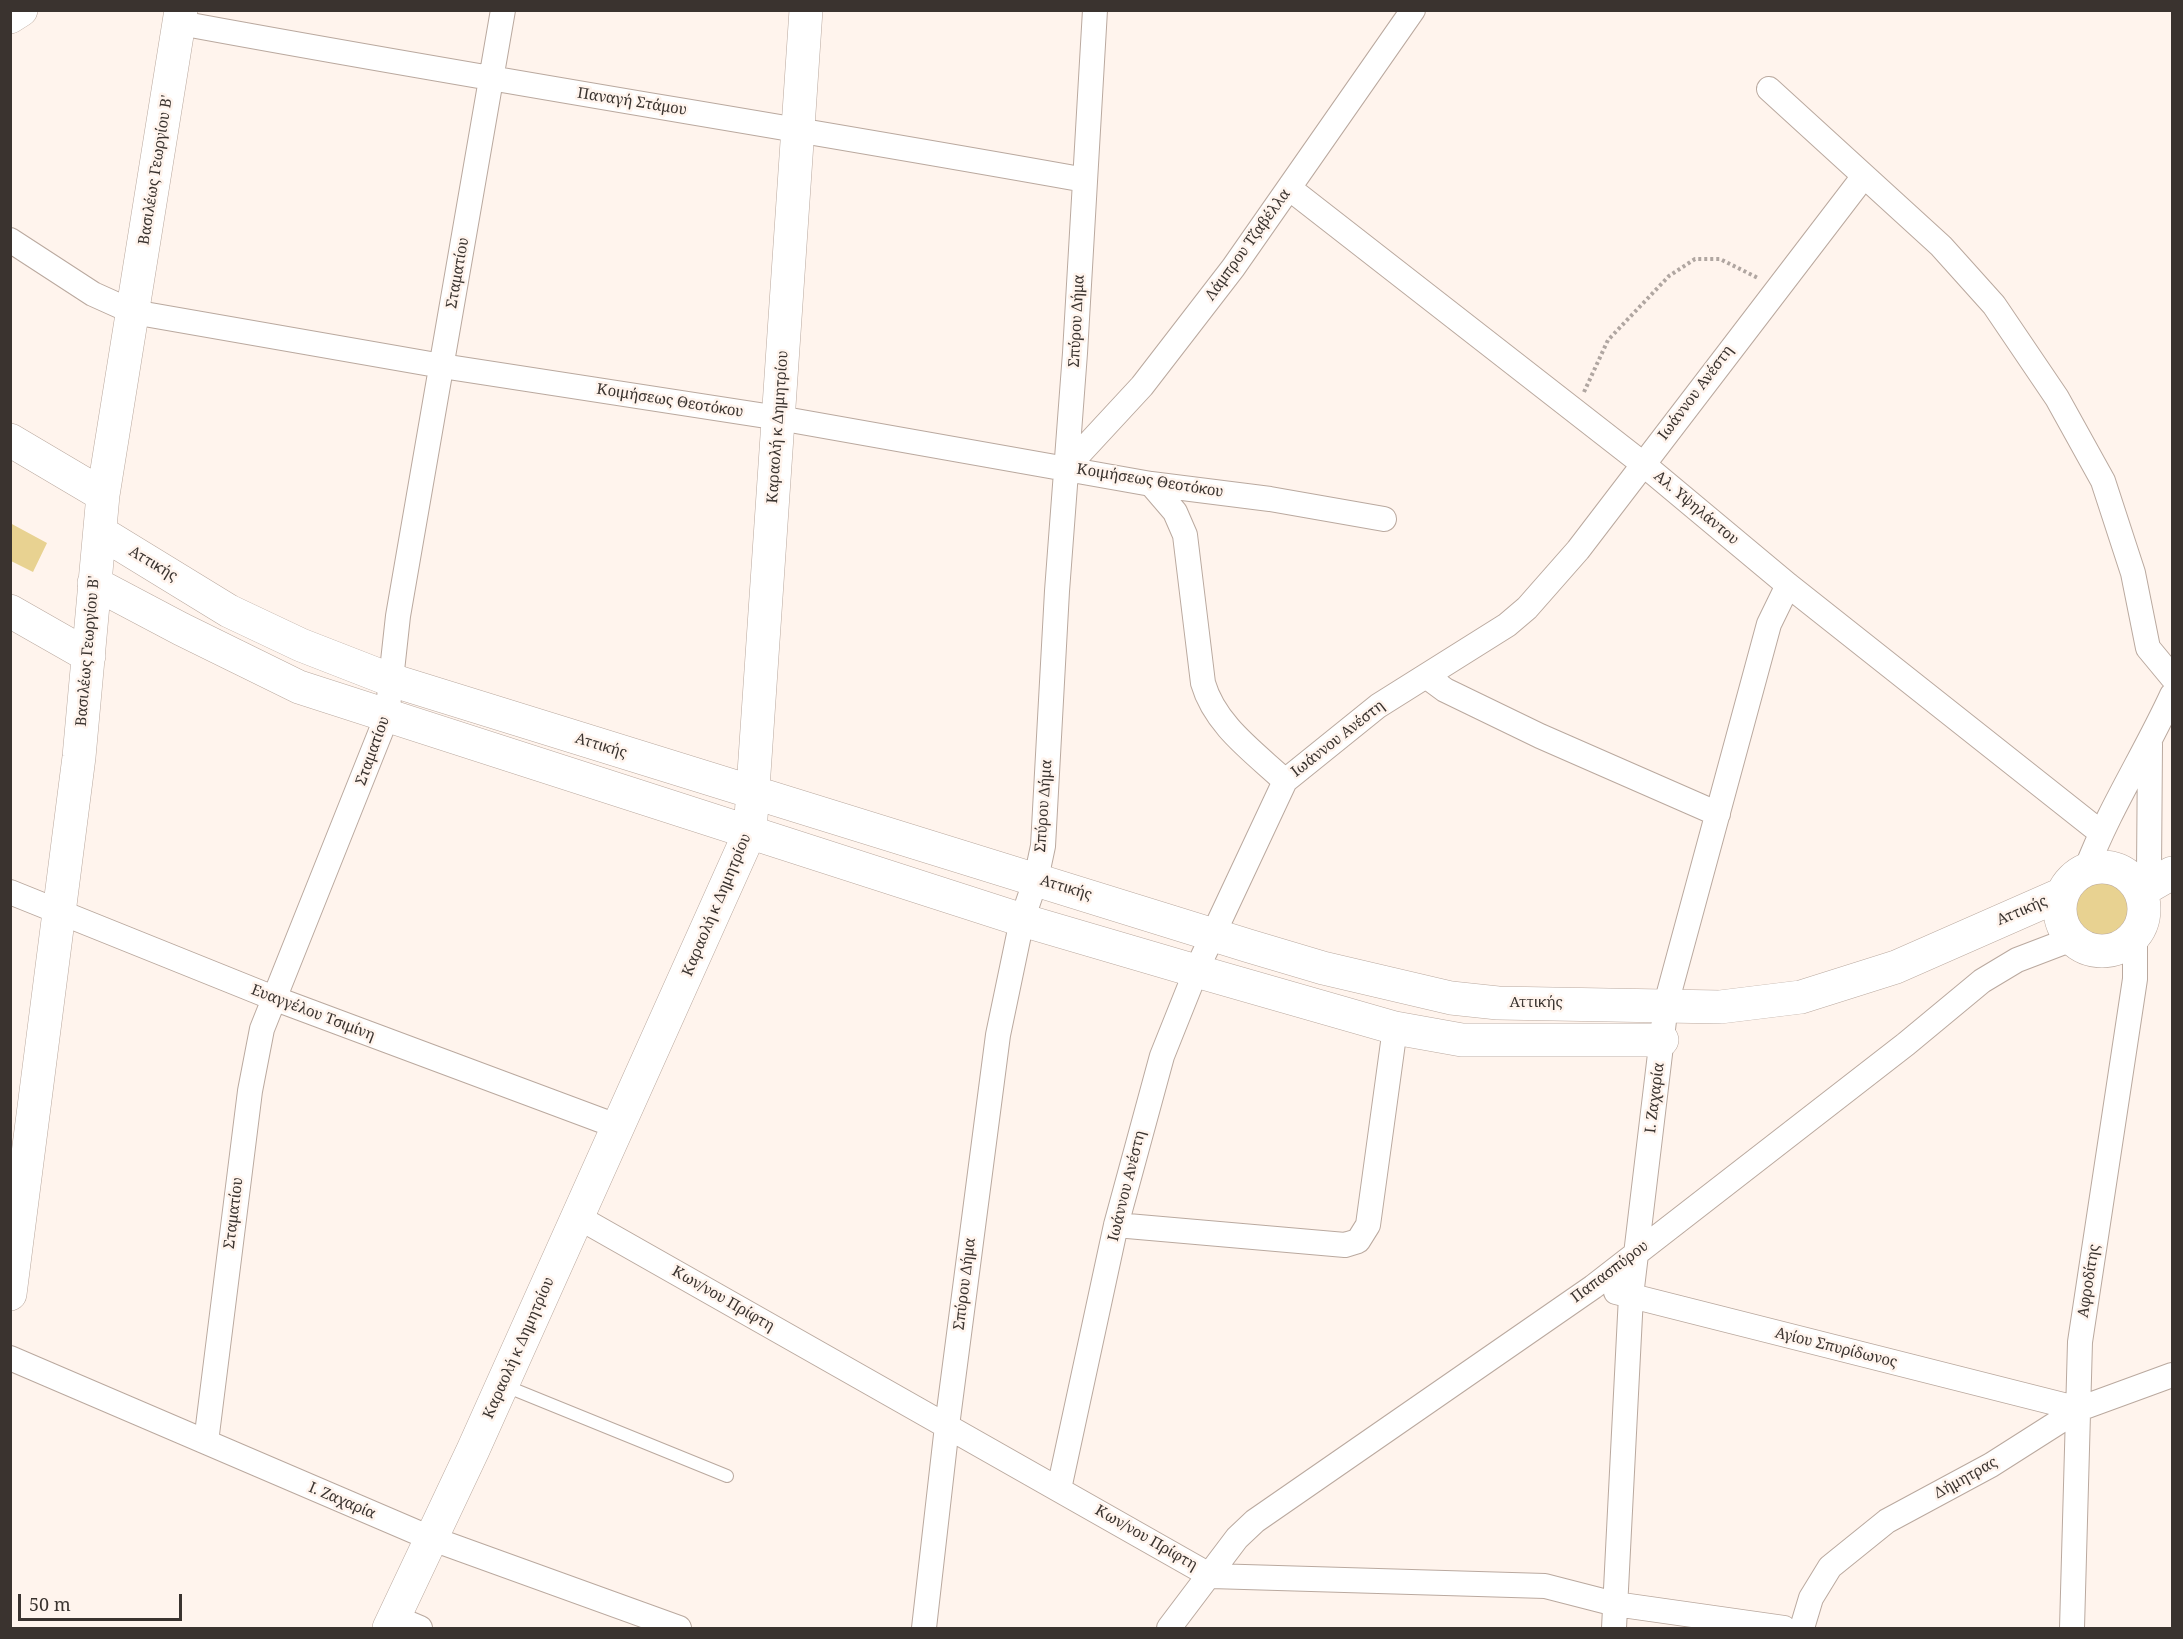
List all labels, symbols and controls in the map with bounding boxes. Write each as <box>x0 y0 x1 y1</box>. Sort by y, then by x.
street label: Παναγή Στάμου <box>576 84 688 120</box>
street label: Βασιλέως Γεωργίου Β' <box>135 94 177 246</box>
street label: Λάμπρου Τζαβέλλα <box>1201 186 1295 304</box>
street label: Σταματίου <box>443 236 473 310</box>
street label: Σπύρου Δήμα <box>1066 274 1088 368</box>
street label: Ιωάννου Ανέστη <box>1655 342 1737 444</box>
street label: Καραολή κ Δημητρίου <box>764 350 792 504</box>
street label: Κοιμήσεως Θεοτόκου <box>595 381 745 421</box>
street label: Κοιμήσεως Θεοτόκου <box>1075 461 1225 501</box>
street label: Αλ. Υψηλάντου <box>1650 467 1742 549</box>
street label: Αττικής <box>126 543 180 585</box>
street label: Βασιλέως Γεωργίου Β' <box>72 575 104 727</box>
street label: Ιωάννου Ανέστη <box>1288 697 1388 781</box>
street label: Σταματίου <box>352 714 394 788</box>
street label: Αττικής <box>573 730 629 762</box>
street label: Σπύρου Δήμα <box>1032 759 1056 853</box>
street label: Καραολή κ Δημητρίου <box>679 831 755 979</box>
street label: Αττικής <box>1038 872 1094 904</box>
street label: Αττικής <box>1994 892 2050 930</box>
street label: Ευαγγέλου Τσιμίνη <box>249 981 377 1045</box>
street label: Αττικής <box>1509 994 1563 1012</box>
street label: Ι. Ζαχαρία <box>1642 1062 1668 1134</box>
street label: Ιωάννου Ανέστη <box>1105 1129 1149 1243</box>
street label: Σταματίου <box>221 1176 247 1250</box>
street label: Σπύρου Δήμα <box>950 1237 980 1331</box>
street label: Παπασπύρου <box>1568 1237 1652 1307</box>
street label: Αφροδίτης <box>2074 1243 2104 1319</box>
street label: Κων/νου Πρίφτη <box>669 1262 777 1336</box>
street label: Καραολή κ Δημητρίου <box>480 1274 558 1422</box>
street label: Αγίου Σπυρίδωνος <box>1773 1324 1899 1372</box>
street label: Δήμητρας <box>1931 1453 2001 1503</box>
street label: Ι. Ζαχαρία <box>306 1479 378 1523</box>
street label: Κων/νου Πρίφτη <box>1092 1501 1200 1575</box>
scale bar <box>21 1582 184 1620</box>
text: 50 m <box>29 1592 71 1616</box>

